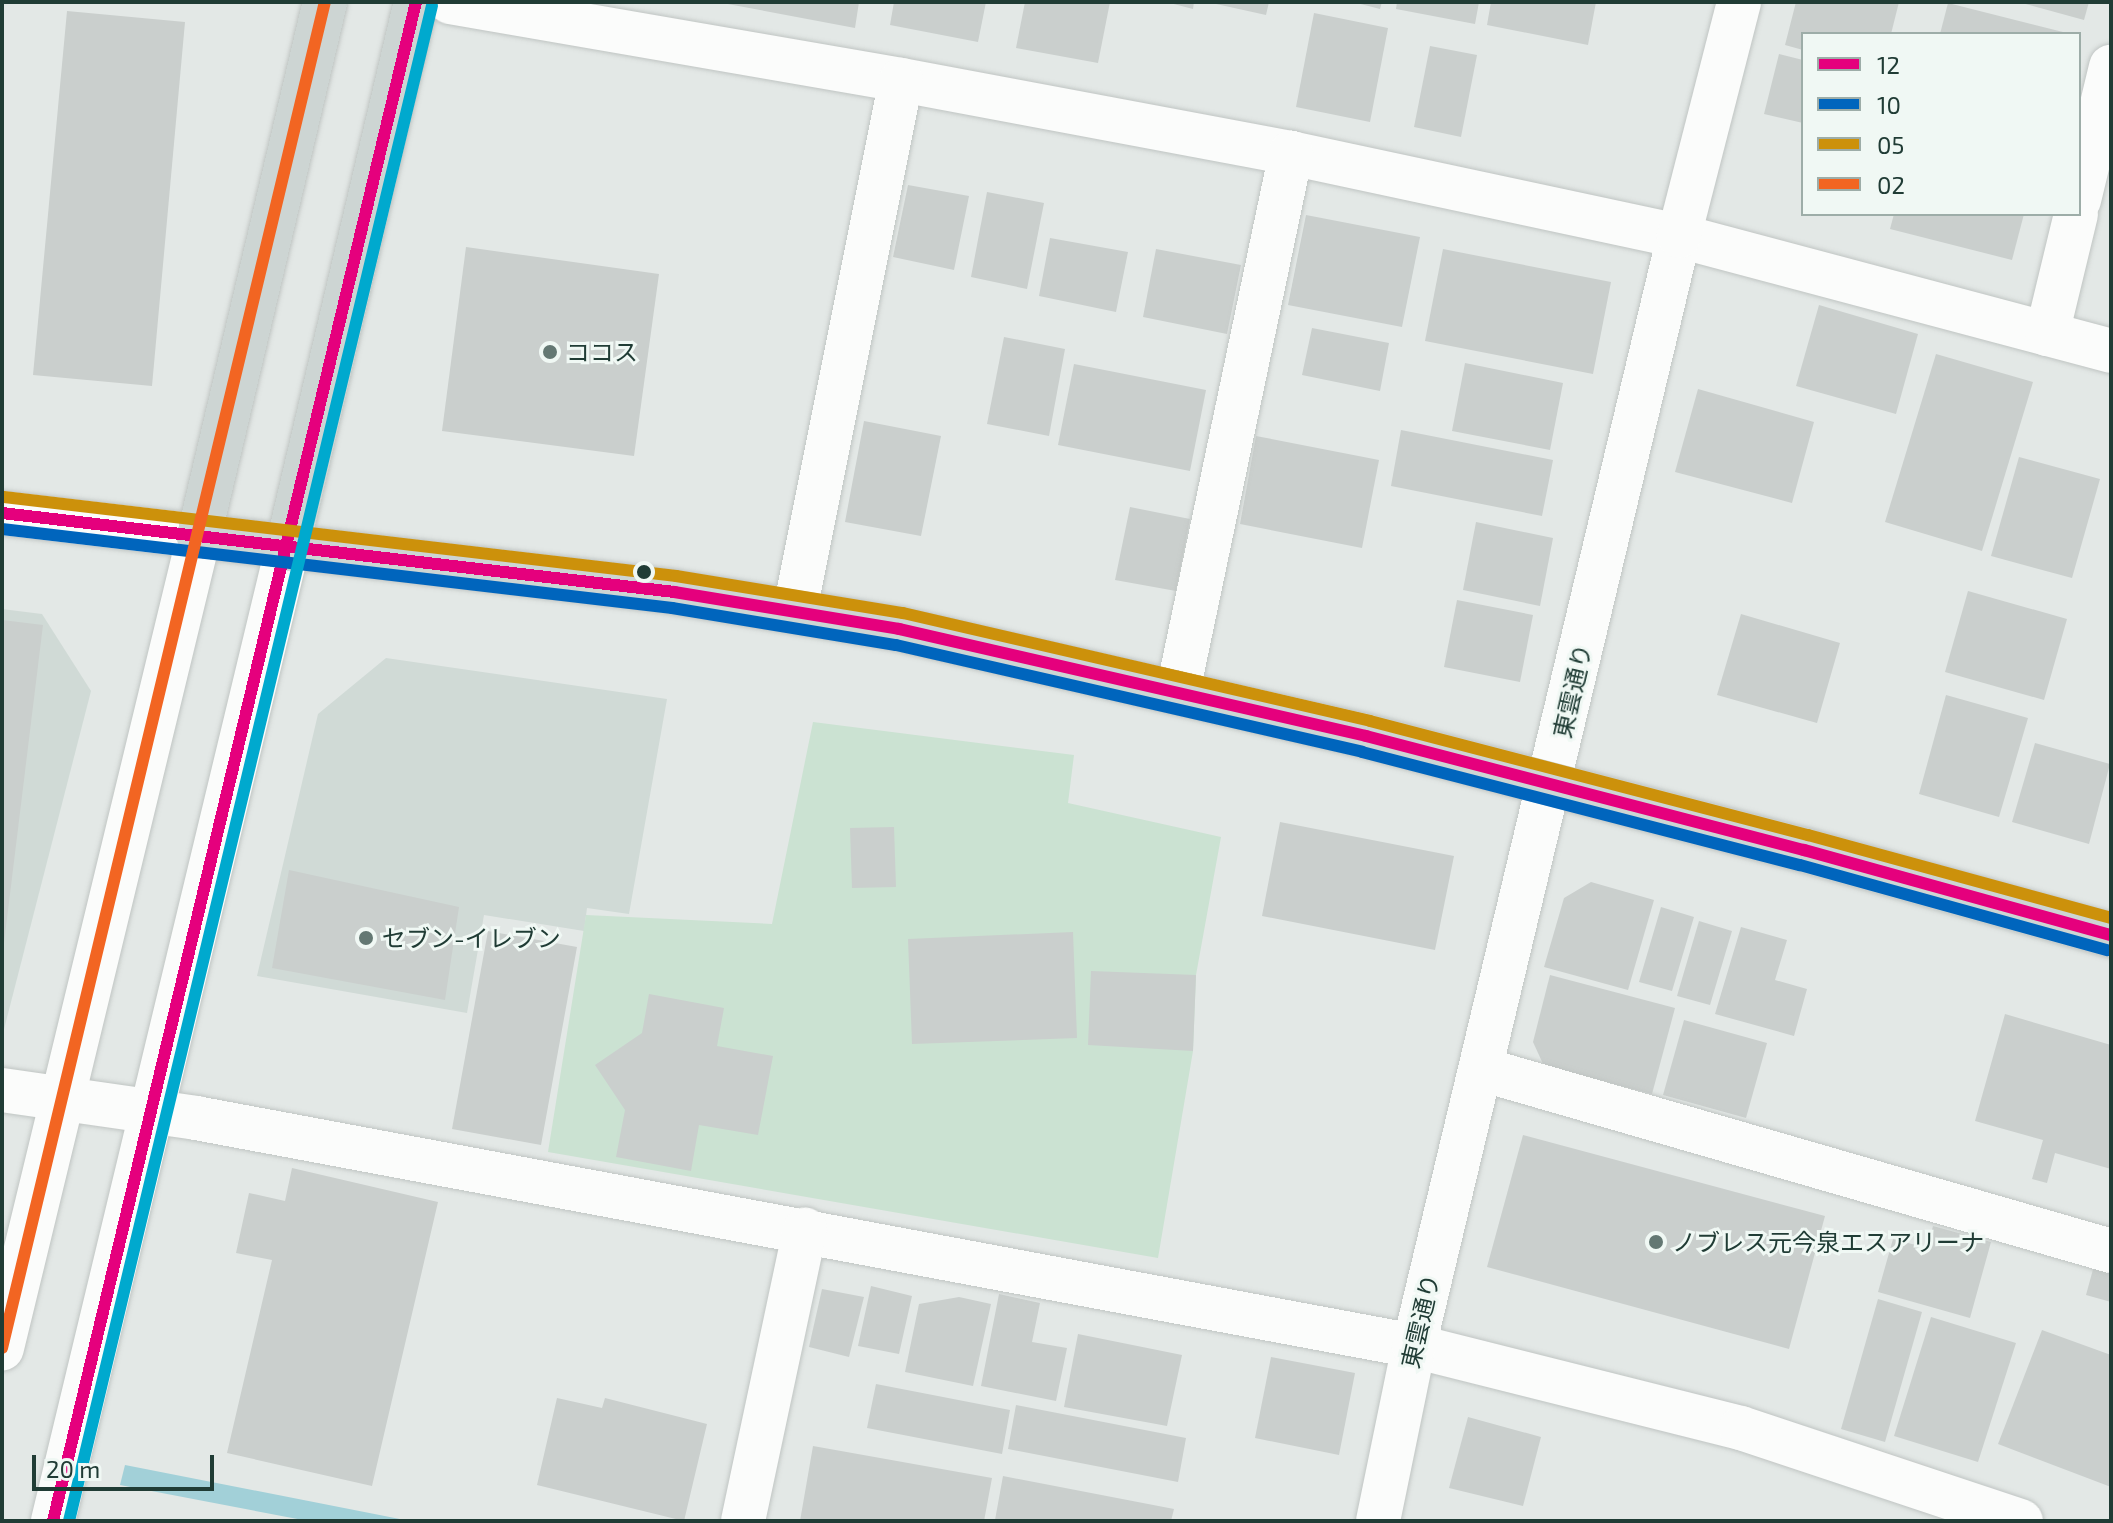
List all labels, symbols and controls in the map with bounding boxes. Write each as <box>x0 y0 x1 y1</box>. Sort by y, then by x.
legend <box>1801 32 2081 216</box>
text: 12 <box>1877 50 1900 79</box>
text: 10 <box>1877 90 1901 119</box>
text: 05 <box>1877 130 1904 159</box>
text: 02 <box>1877 170 1905 199</box>
place label: ココス <box>566 338 638 366</box>
marker: ココス <box>541 343 559 361</box>
unlabelled marker <box>636 564 652 580</box>
street label: 東雲通り <box>1547 641 1597 741</box>
place label: セブン-イレブン <box>382 924 561 952</box>
marker: セブン-イレブン <box>357 929 375 947</box>
place label: ノブレス元今泉エスアリーナ <box>1672 1228 1984 1256</box>
marker: ノブレス元今泉エスアリーナ <box>1647 1233 1665 1251</box>
street label: 東雲通り <box>1395 1271 1445 1371</box>
scale bar <box>36 1439 218 1489</box>
text: 20 m <box>46 1454 100 1483</box>

